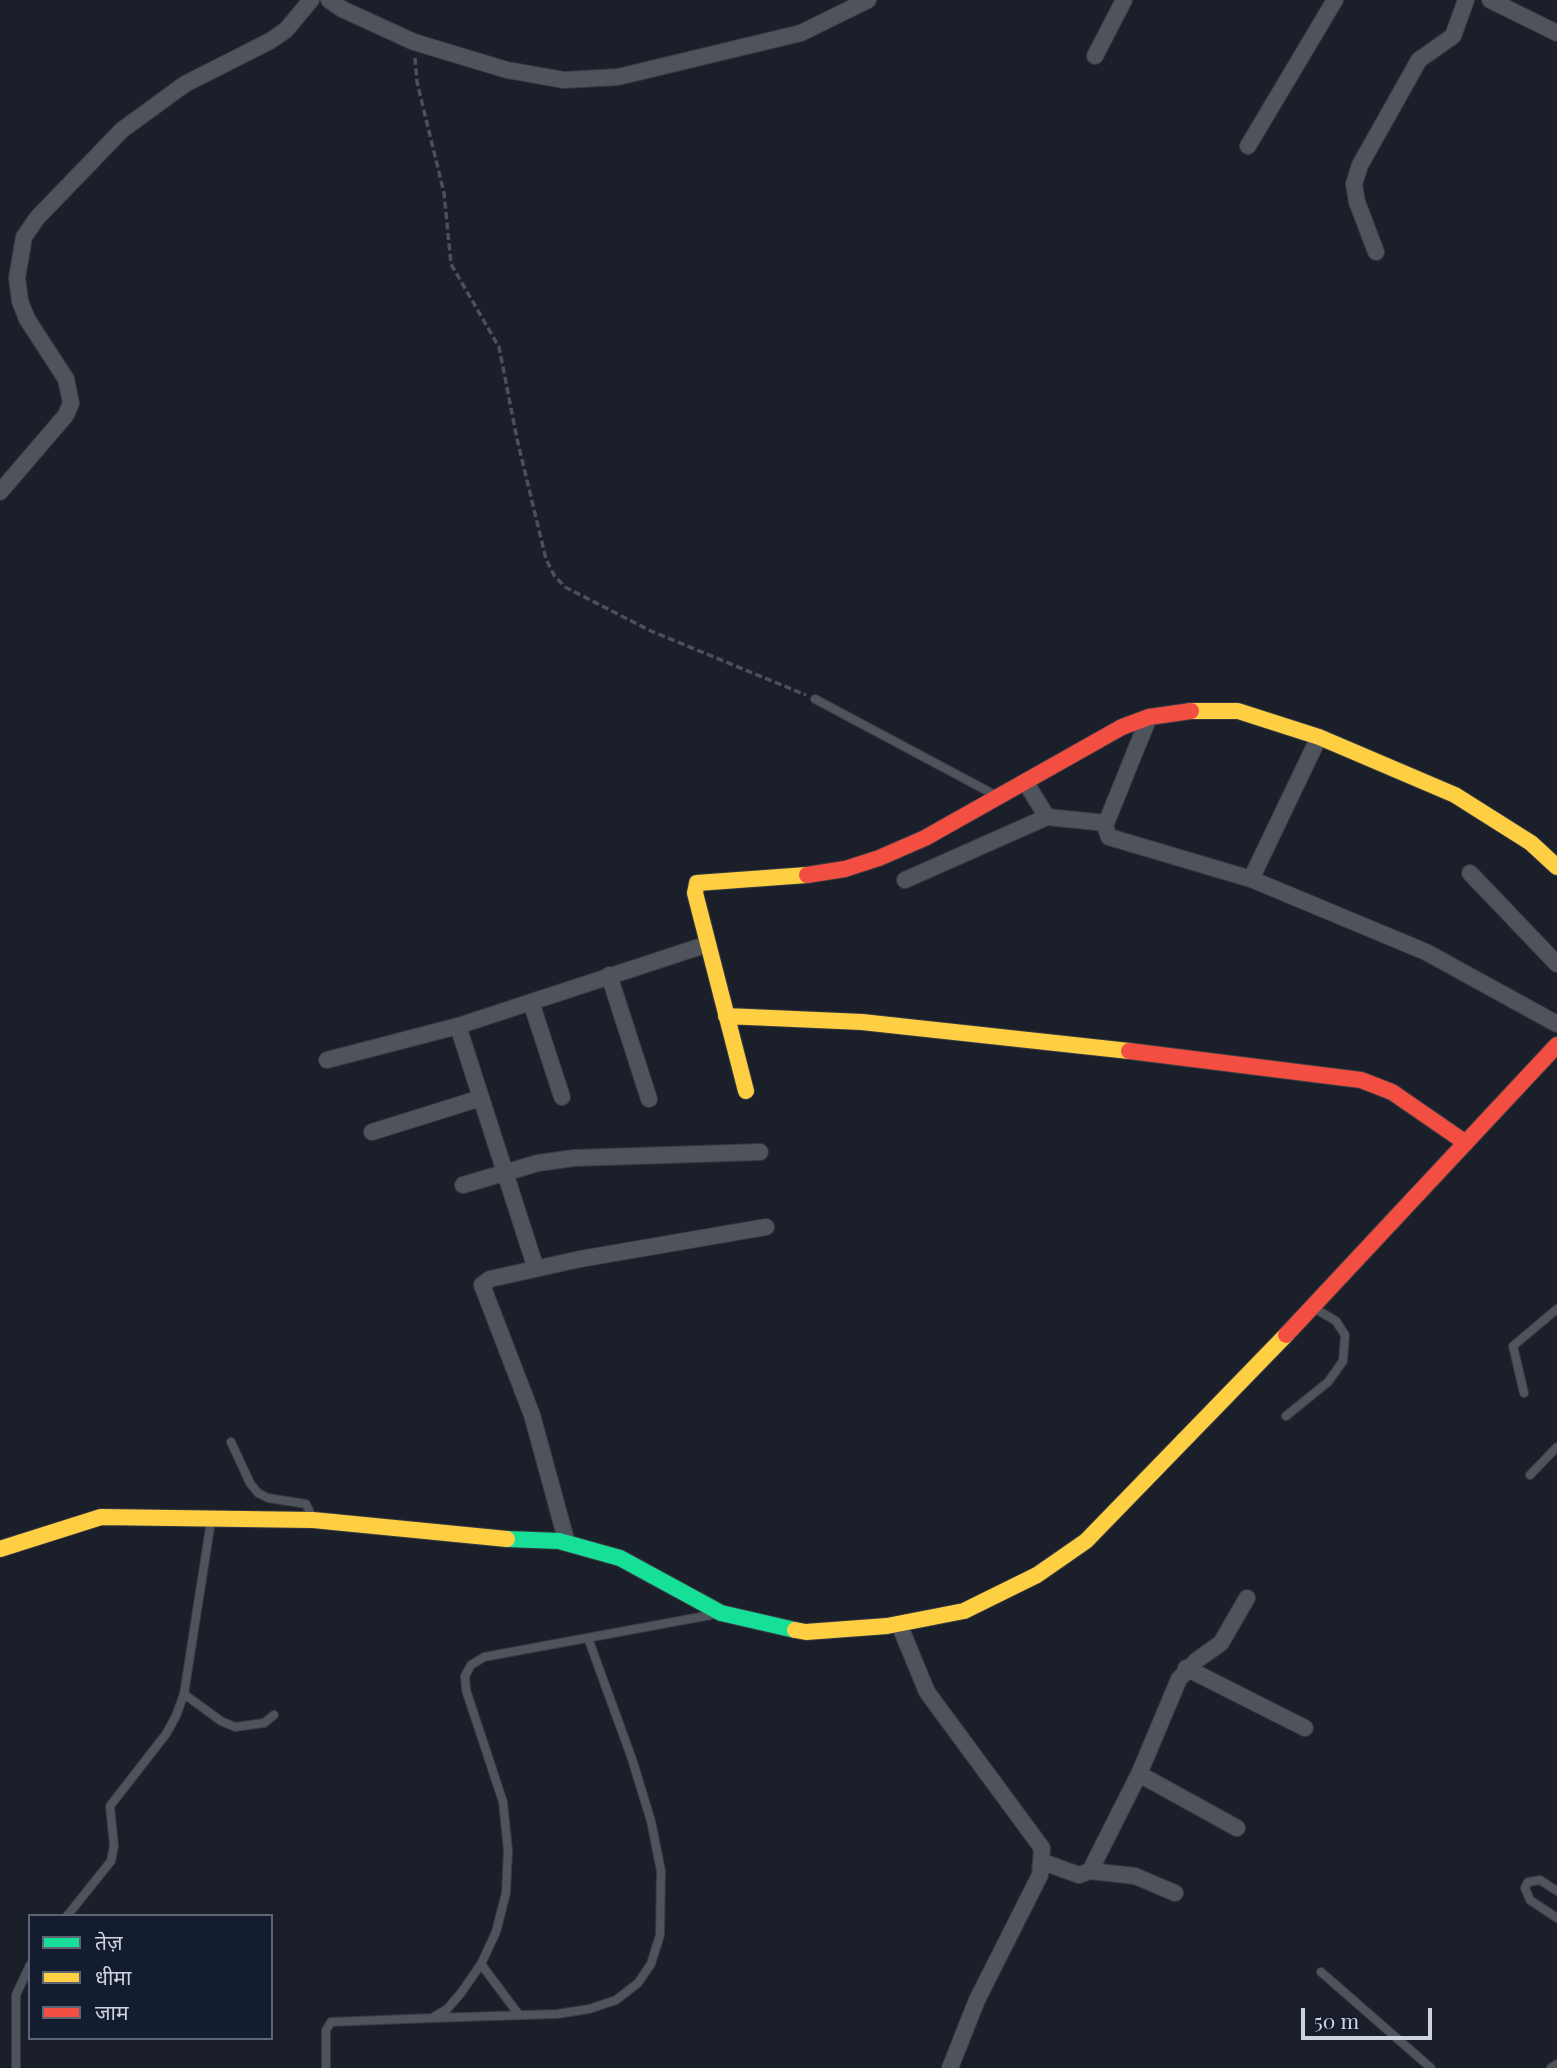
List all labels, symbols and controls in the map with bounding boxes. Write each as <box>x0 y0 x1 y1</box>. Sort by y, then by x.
legend <box>28 1914 273 2040</box>
text: तेज़ <box>95 1927 123 1955</box>
text: धीमा <box>95 1962 131 1990</box>
scale bar <box>1305 1994 1436 2038</box>
text: जाम <box>95 1997 129 2025</box>
text: 50 m <box>1314 2006 1359 2034</box>

